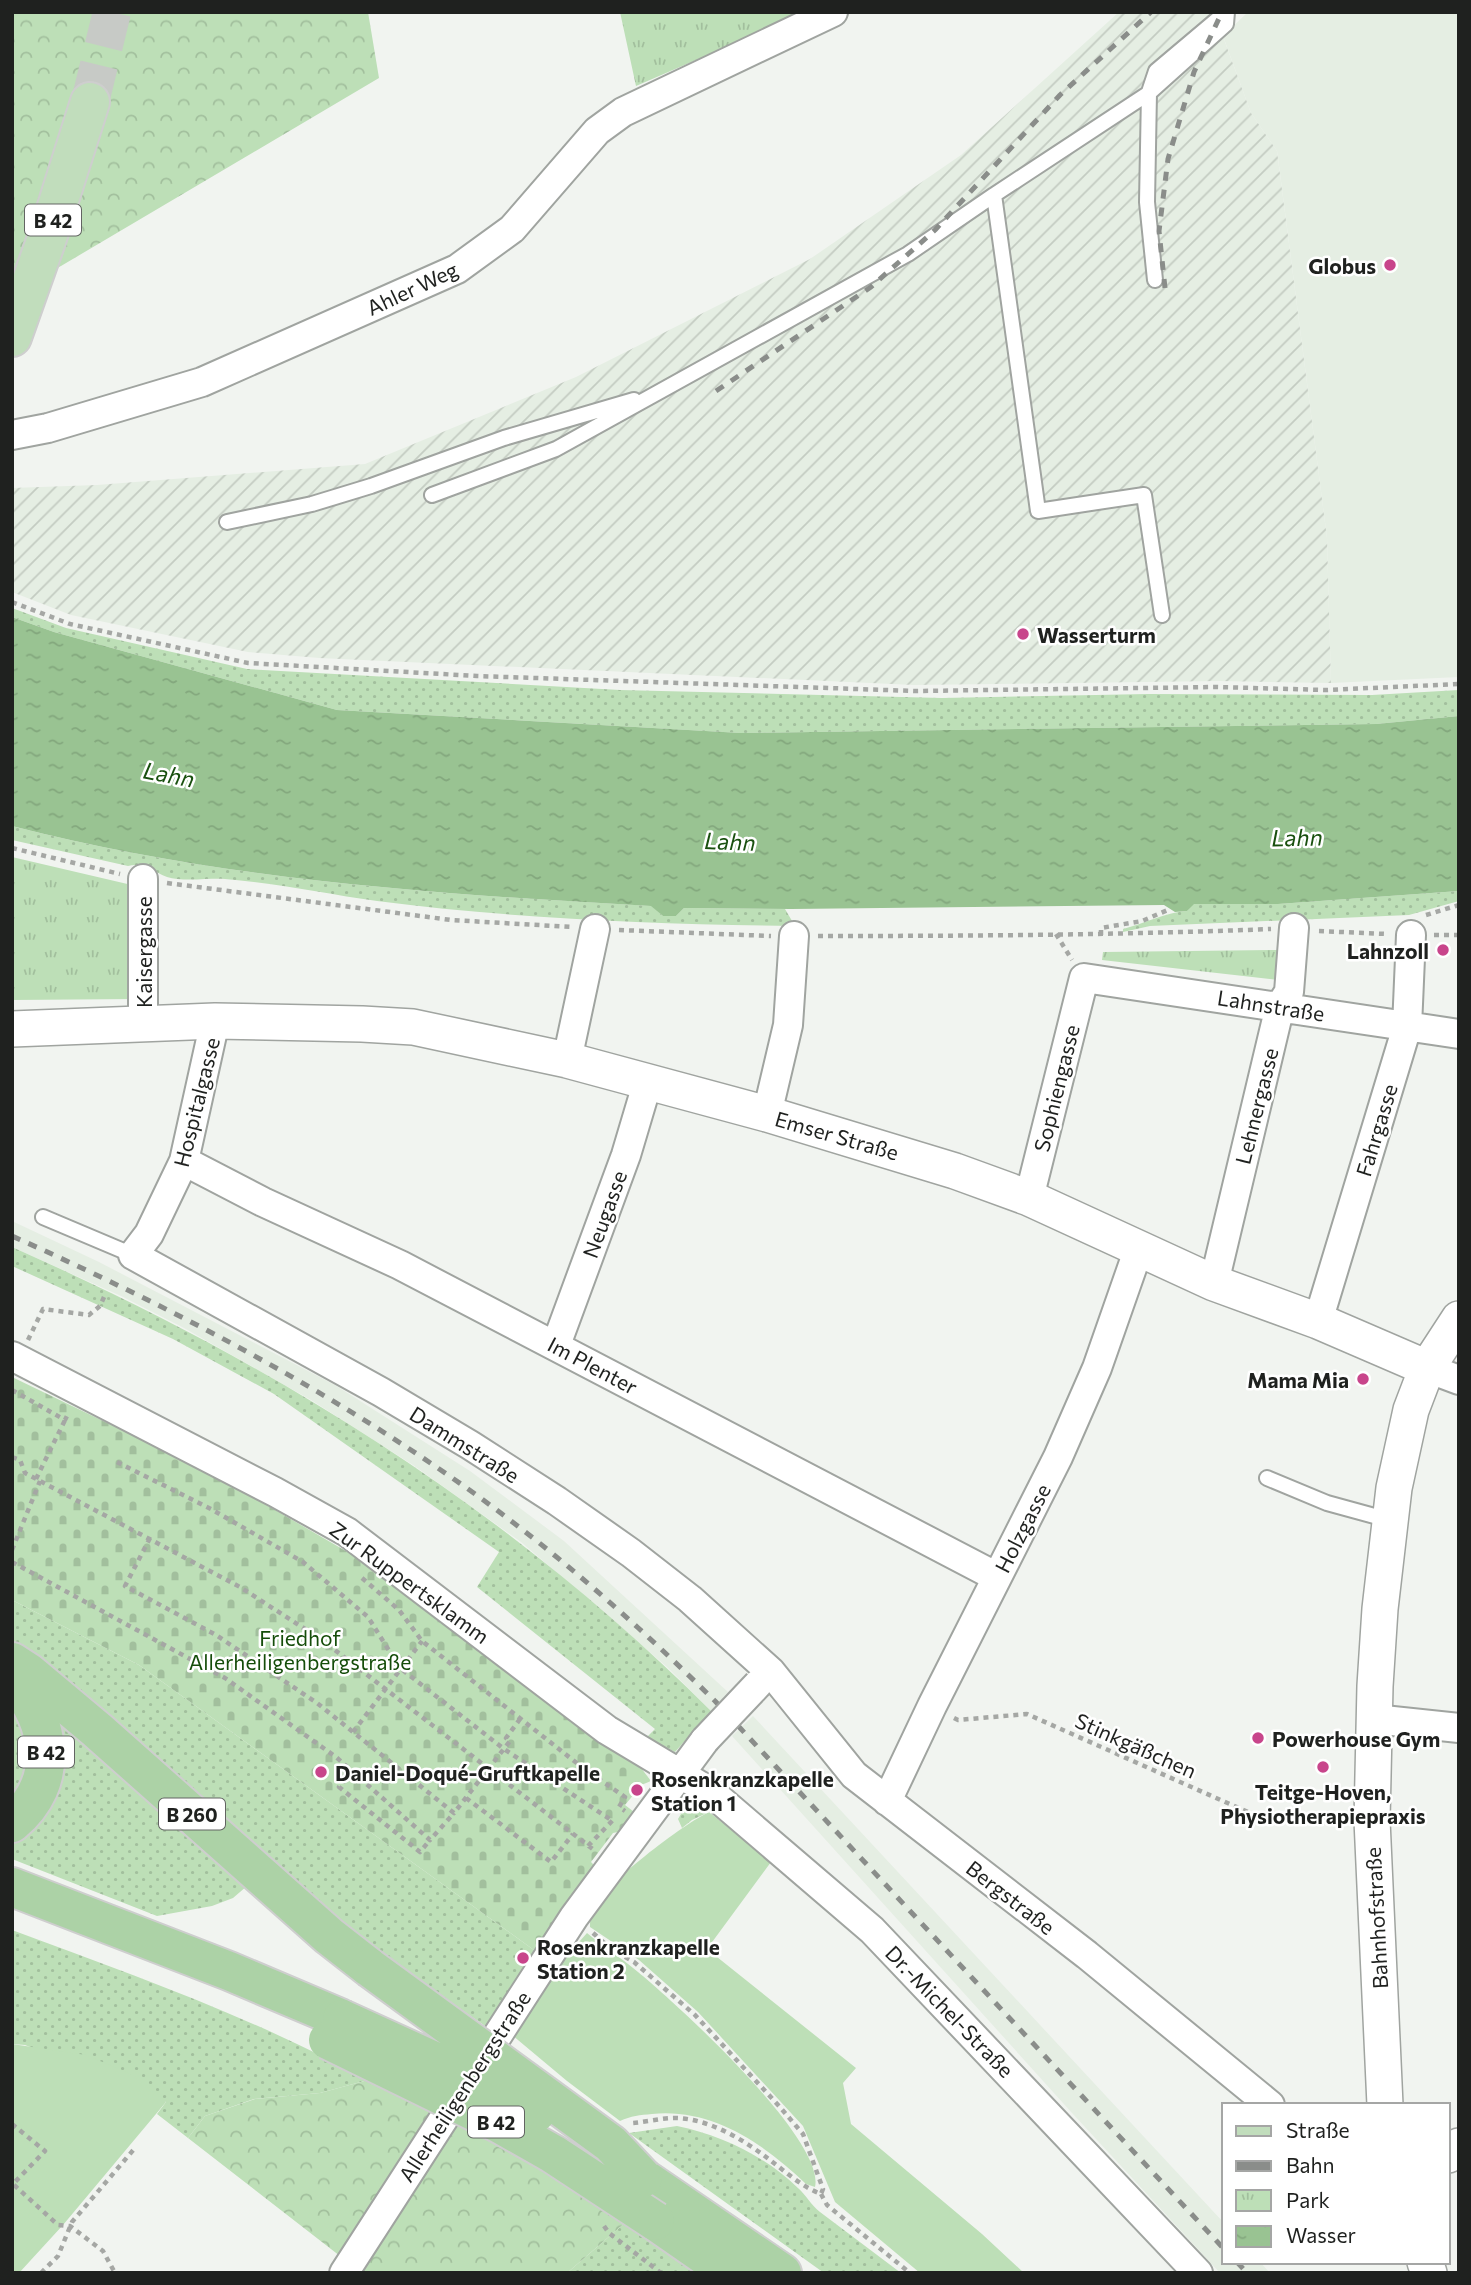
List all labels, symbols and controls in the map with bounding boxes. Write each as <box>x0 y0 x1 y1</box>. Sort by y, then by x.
road number: B 42 <box>25 204 81 235</box>
place label: Globus <box>1308 253 1376 278</box>
street label: Ahler Weg <box>362 256 462 320</box>
marker: Globus <box>1382 257 1398 273</box>
place label: Wasserturm <box>1037 622 1156 647</box>
marker: Wasserturm <box>1015 626 1031 642</box>
water label: Lahn <box>141 755 197 793</box>
water label: Lahn <box>1271 823 1323 851</box>
water label: Lahn <box>704 826 756 856</box>
street label: Kaisergasse <box>131 896 156 1008</box>
place label: Lahnzoll <box>1347 938 1429 963</box>
marker: Lahnzoll <box>1435 942 1451 958</box>
street label: Lahnstraße <box>1216 984 1326 1026</box>
street label: Sophiengasse <box>1028 1022 1084 1154</box>
street label: Hospitalgasse <box>168 1035 224 1169</box>
street label: Lehnergasse <box>1229 1045 1283 1167</box>
street label: Fahrgasse <box>1350 1081 1402 1179</box>
street label: Emser Straße <box>772 1105 902 1165</box>
street label: Neugasse <box>577 1167 631 1261</box>
street label: Im Plenter <box>544 1331 642 1399</box>
place label: Mama Mia <box>1247 1367 1349 1392</box>
marker: Mama Mia <box>1355 1371 1371 1387</box>
street label: Dammstraße <box>406 1400 524 1488</box>
street label: Holzgasse <box>989 1479 1055 1577</box>
street label: Zur Ruppertsklamm <box>325 1516 495 1648</box>
park label: Friedhof Allerheiligenbergstraße <box>189 1625 411 1674</box>
street label: Stinkgäßchen <box>1072 1707 1200 1783</box>
place label: Powerhouse Gym <box>1272 1726 1440 1751</box>
marker: Powerhouse Gym <box>1250 1730 1266 1746</box>
road number: B 42 <box>18 1736 74 1768</box>
marker: Teitge-Hoven, Physiotherapiepraxis <box>1315 1759 1331 1775</box>
place label: Daniel-Doqué-Gruftkapelle <box>335 1760 600 1785</box>
marker: Daniel-Doqué-Gruftkapelle <box>313 1764 329 1780</box>
place label: Rosenkranzkapelle Station 1 <box>651 1766 834 1815</box>
place label: Teitge-Hoven, Physiotherapiepraxis <box>1220 1779 1426 1828</box>
marker: Rosenkranzkapelle Station 1 <box>629 1782 645 1798</box>
road number: B 260 <box>159 1798 225 1830</box>
street label: Bahnhofstraße <box>1360 1846 1392 1990</box>
street label: Bergstraße <box>962 1855 1060 1939</box>
place label: Rosenkranzkapelle Station 2 <box>537 1934 720 1983</box>
street label: Dr.-Michel-Straße <box>881 1940 1019 2082</box>
marker: Rosenkranzkapelle Station 2 <box>515 1950 531 1966</box>
street label: Allerheiligenbergstraße <box>393 1986 535 2186</box>
legend <box>1222 2103 1450 2264</box>
road number: B 42 <box>468 2106 524 2138</box>
text: Straße <box>1286 2117 1350 2142</box>
text: Bahn <box>1286 2152 1335 2177</box>
text: Park <box>1286 2187 1330 2212</box>
text: Wasser <box>1286 2222 1356 2247</box>

